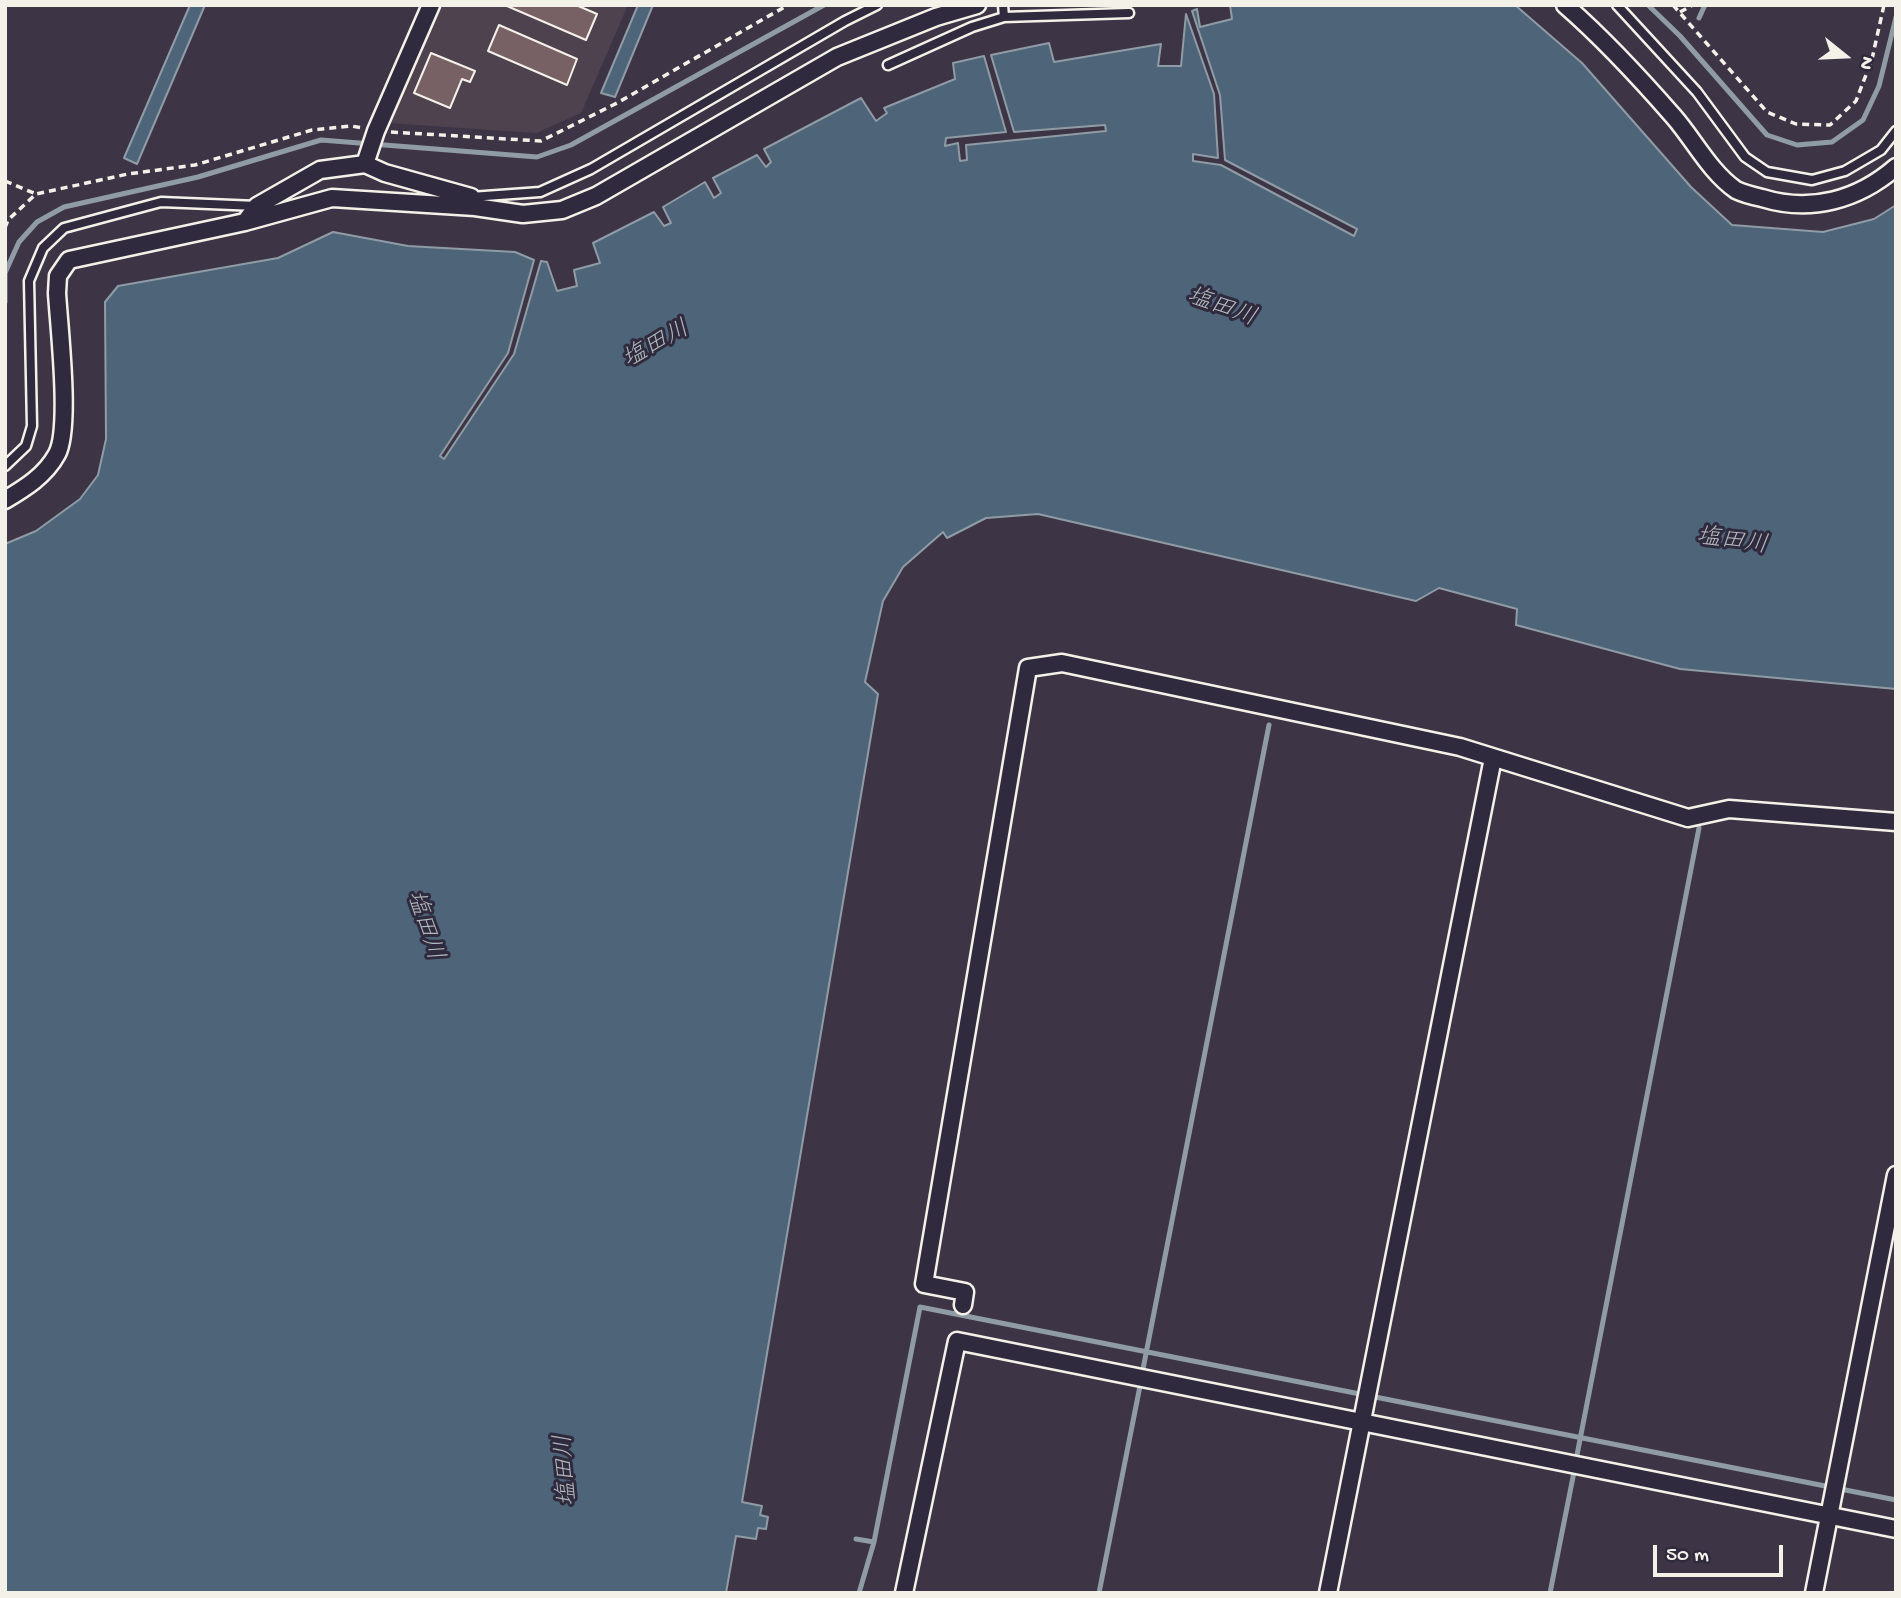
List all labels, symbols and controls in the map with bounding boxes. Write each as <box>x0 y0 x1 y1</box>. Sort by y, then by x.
north arrow <box>1810 21 1880 91</box>
text: N <box>1853 53 1878 72</box>
water label: 塩田川 <box>1182 283 1260 335</box>
water label: 塩田川 <box>619 316 695 376</box>
water label: 塩田川 <box>1694 524 1770 562</box>
water label: 塩田川 <box>398 887 448 965</box>
water label: 塩田川 <box>551 1433 585 1507</box>
scale bar <box>1656 1532 1786 1576</box>
text: 50 m <box>1666 1544 1709 1569</box>

